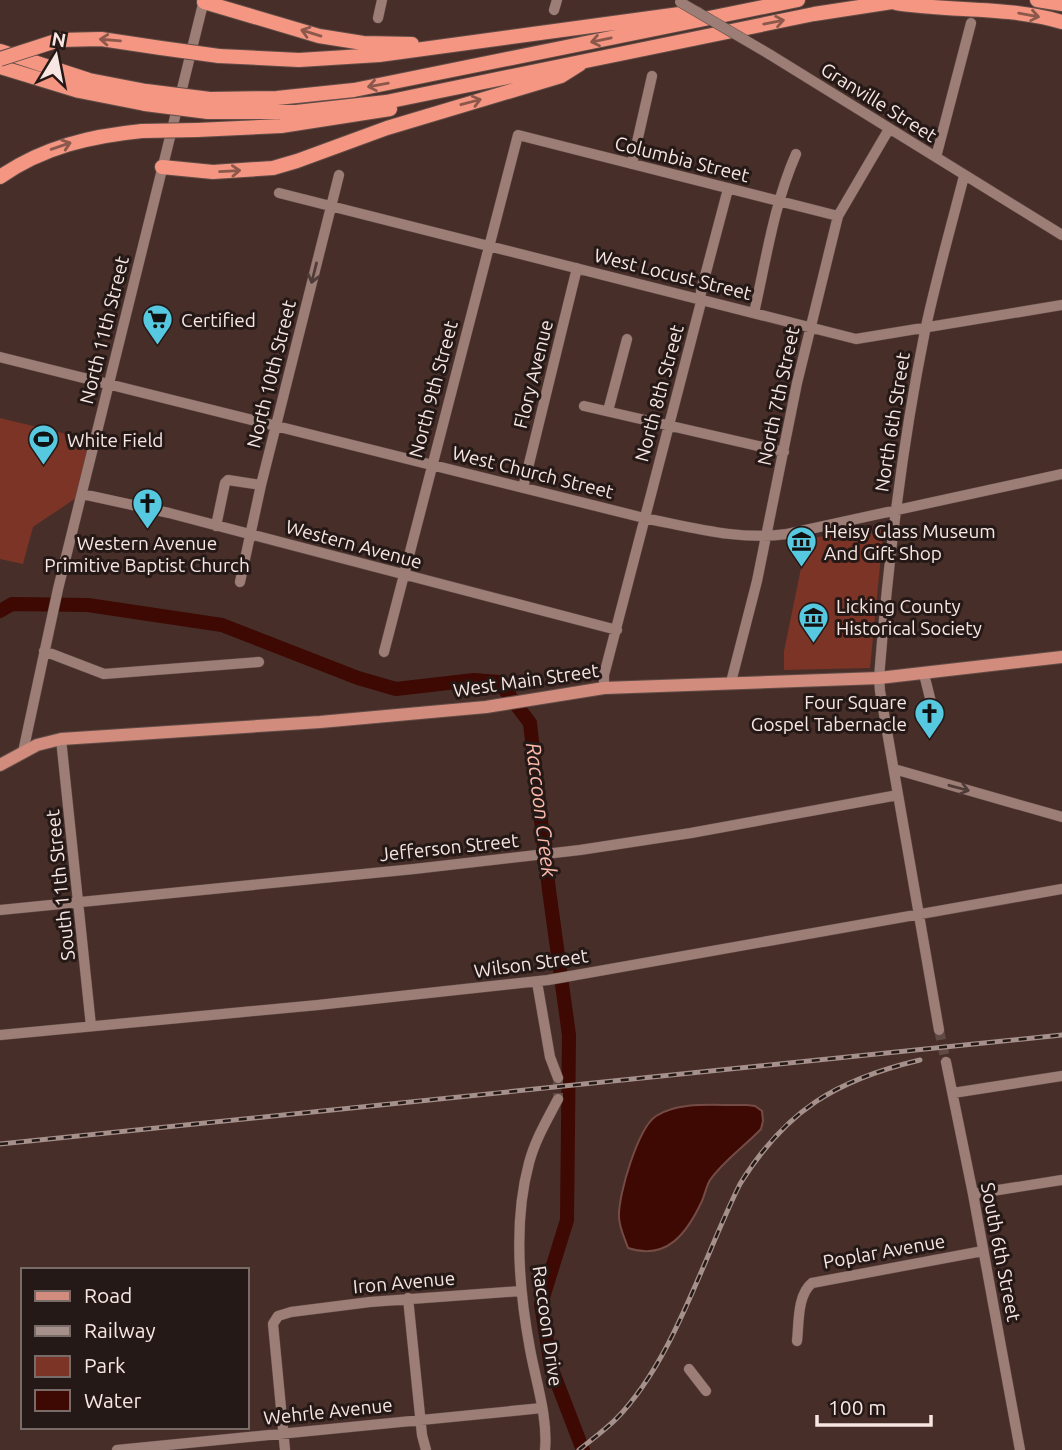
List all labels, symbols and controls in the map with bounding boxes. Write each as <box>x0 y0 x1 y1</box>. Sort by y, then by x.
one-way arrow <box>1017 9 1040 22</box>
one-way arrow <box>762 15 785 29</box>
north arrow <box>21 21 91 91</box>
one-way arrow <box>300 26 322 39</box>
text: N <box>50 27 68 51</box>
one-way arrow <box>99 33 122 46</box>
one-way arrow <box>590 34 613 48</box>
street label: Granville Street <box>817 58 941 147</box>
one-way arrow <box>367 79 390 92</box>
one-way arrow <box>459 95 482 108</box>
street label: Columbia Street <box>612 132 752 186</box>
one-way arrow <box>49 139 71 151</box>
one-way arrow <box>218 165 241 178</box>
street label: West Locust Street <box>592 244 754 304</box>
street label: North 11th Street <box>75 253 133 406</box>
one-way arrow <box>307 261 320 284</box>
street label: North 10th Street <box>242 297 300 450</box>
supermarket icon: Certified <box>141 303 175 347</box>
place label: Certified <box>181 309 256 331</box>
street label: Flory Avenue <box>509 317 557 431</box>
street label: North 9th Street <box>404 318 462 460</box>
street label: North 8th Street <box>630 322 688 464</box>
street label: North 7th Street <box>753 324 804 467</box>
street label: North 6th Street <box>870 350 914 493</box>
sports icon: White Field <box>27 423 61 467</box>
place label: White Field <box>67 429 163 451</box>
street label: West Church Street <box>450 441 616 503</box>
church icon: Western Avenue Primitive Baptist Church <box>130 487 164 531</box>
street label: Western Avenue <box>283 515 425 573</box>
place label: Heisy Glass Museum And Gift Shop <box>824 520 996 564</box>
museum icon: Heisy Glass Museum And Gift Shop <box>784 525 818 569</box>
place label: Western Avenue Primitive Baptist Church <box>44 532 250 576</box>
place label: Licking County Historical Society <box>836 595 982 639</box>
museum icon: Licking County Historical Society <box>796 600 830 644</box>
street label: West Main Street <box>452 659 601 701</box>
place label: Four Square Gospel Tabernacle <box>751 691 907 735</box>
church icon: Four Square Gospel Tabernacle <box>913 696 947 740</box>
water label: Raccoon Creek <box>522 741 562 879</box>
one-way arrow <box>947 782 970 795</box>
street label: South 11th Street <box>41 808 79 962</box>
street label: Jefferson Street <box>378 829 520 865</box>
street label: Wilson Street <box>472 944 590 982</box>
street label: South 6th Street <box>977 1181 1025 1324</box>
street label: Poplar Avenue <box>821 1229 947 1273</box>
street label: Raccoon Drive <box>529 1264 567 1388</box>
street label: Iron Avenue <box>352 1267 456 1297</box>
legend <box>21 1268 248 1429</box>
text: Road <box>84 1283 132 1307</box>
text: Railway <box>84 1318 156 1342</box>
text: Park <box>84 1353 126 1377</box>
scale bar <box>817 1384 931 1428</box>
text: Water <box>84 1388 142 1412</box>
street label: Wehrle Avenue <box>262 1393 394 1429</box>
text: 100 m <box>828 1395 886 1419</box>

